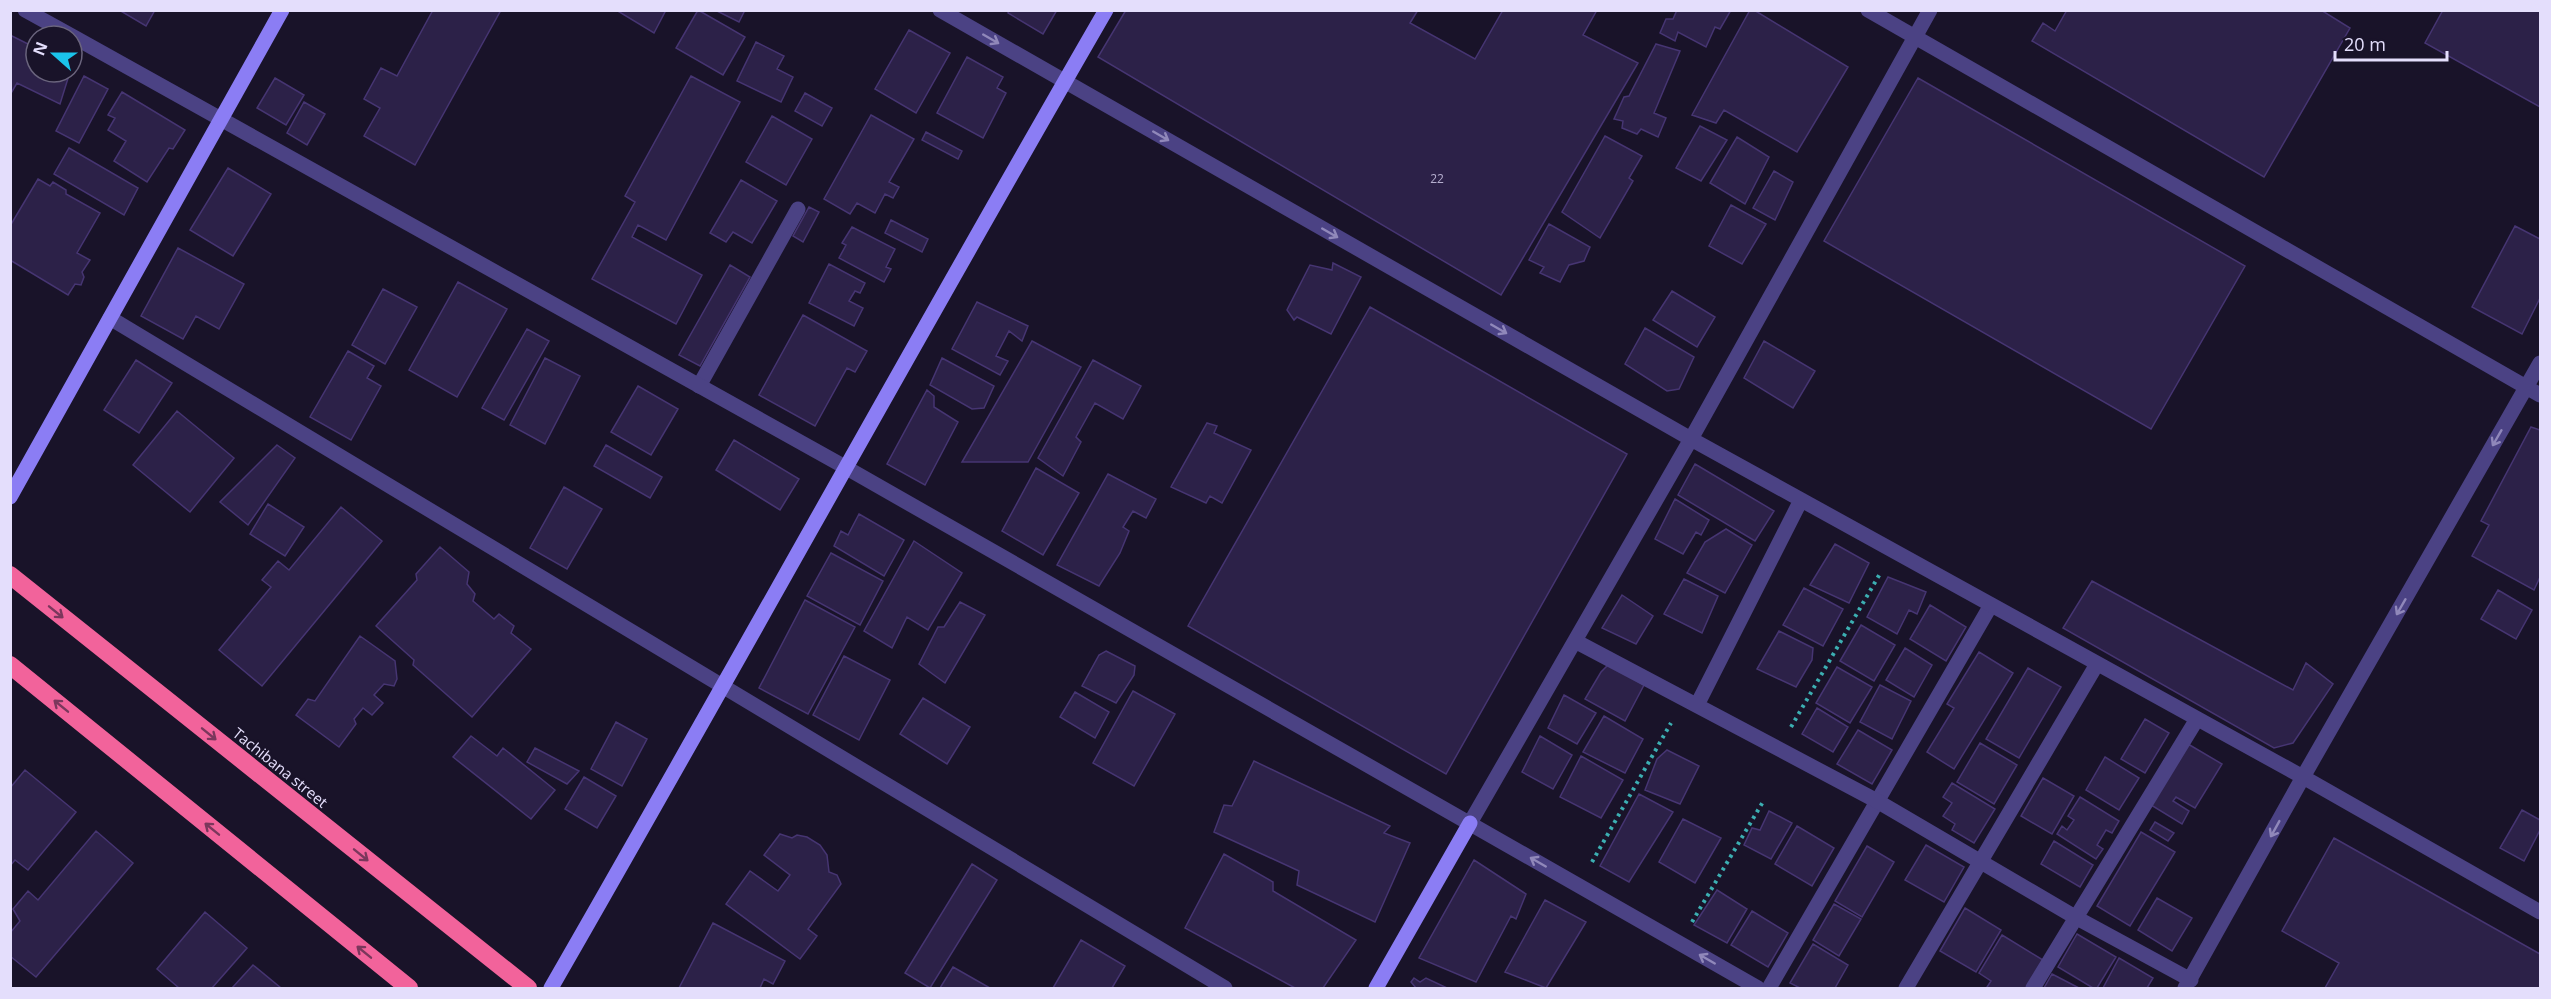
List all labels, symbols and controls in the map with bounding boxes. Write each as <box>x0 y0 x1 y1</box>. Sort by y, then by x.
north arrow <box>24 24 84 84</box>
scale bar <box>2335 24 2448 62</box>
text: 20 m <box>2344 32 2386 56</box>
one-way arrow <box>982 34 999 46</box>
text: N <box>27 39 53 59</box>
one-way arrow <box>1152 130 1169 142</box>
house number: 22 <box>1430 170 1444 187</box>
one-way arrow <box>1321 227 1338 239</box>
one-way arrow <box>1490 324 1507 336</box>
one-way arrow <box>2491 429 2503 446</box>
one-way arrow <box>2394 598 2406 615</box>
one-way arrow <box>48 605 64 618</box>
one-way arrow <box>53 700 69 713</box>
street label: Tachibana street <box>229 723 332 812</box>
one-way arrow <box>200 727 216 740</box>
one-way arrow <box>2268 820 2280 837</box>
one-way arrow <box>205 822 220 836</box>
one-way arrow <box>353 849 369 862</box>
one-way arrow <box>1530 856 1547 868</box>
one-way arrow <box>356 945 372 958</box>
one-way arrow <box>1699 953 1716 965</box>

